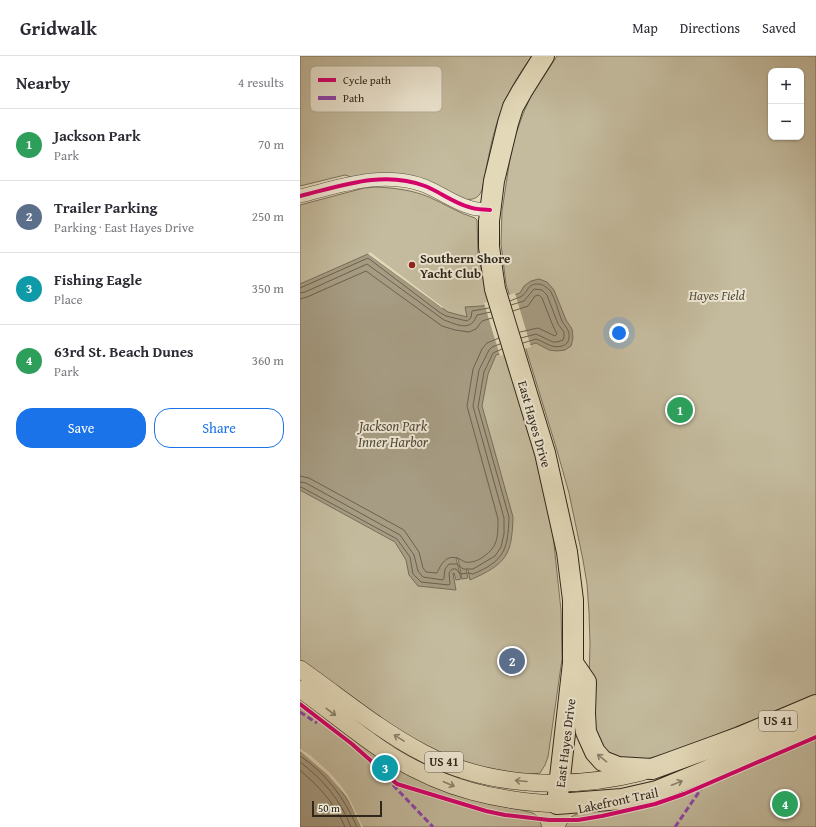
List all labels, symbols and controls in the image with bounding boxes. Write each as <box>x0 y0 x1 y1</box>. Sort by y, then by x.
text: Gridwalk <box>20 14 97 42</box>
text: Map <box>632 18 658 38</box>
text: Directions <box>680 18 740 38</box>
text: Saved <box>762 18 796 38</box>
legend <box>310 66 442 112</box>
map controls <box>768 68 804 140</box>
button: + <box>768 68 804 104</box>
text: Nearby <box>16 70 70 95</box>
text: Cycle path <box>343 72 392 88</box>
text: 4 results <box>238 73 284 92</box>
text: Path <box>343 90 365 106</box>
button: − <box>768 104 804 140</box>
text: Jackson Park <box>54 125 141 146</box>
text: 1 <box>26 135 32 154</box>
text: 70 m <box>258 135 284 154</box>
text: Park <box>54 146 79 165</box>
text: Trailer Parking <box>54 197 157 218</box>
text: 2 <box>26 207 32 226</box>
text: 250 m <box>252 207 284 226</box>
text: Parking · East Hayes Drive <box>54 218 194 237</box>
place label: Southern Shore Yacht Club <box>420 249 510 283</box>
marker: Southern Shore Yacht Club <box>407 260 417 270</box>
text: Fishing Eagle <box>54 269 142 290</box>
text: 3 <box>26 279 32 298</box>
text: 350 m <box>252 279 284 298</box>
park label: Hayes Field <box>688 286 745 305</box>
text: Place <box>54 290 83 309</box>
your location <box>609 323 629 343</box>
text: 63rd St. Beach Dunes <box>54 341 194 362</box>
text: 4 <box>26 351 32 370</box>
text: 360 m <box>252 351 284 370</box>
text: Park <box>54 362 79 381</box>
street label: East Hayes Drive <box>513 378 556 470</box>
pin: 1 <box>667 395 693 425</box>
button: Save <box>16 408 146 448</box>
button: Share <box>154 408 284 448</box>
water label: Jackson Park Inner Harbor <box>357 416 429 452</box>
pin: 2 <box>499 646 525 676</box>
street label: East Hayes Drive <box>551 697 580 789</box>
one-way arrow <box>326 708 337 716</box>
road number: US 41 <box>759 711 797 731</box>
one-way arrow <box>393 734 405 742</box>
road number: US 41 <box>425 752 463 772</box>
pin: 3 <box>372 753 398 783</box>
one-way arrow <box>597 754 607 763</box>
one-way arrow <box>515 777 528 784</box>
one-way arrow <box>671 779 683 787</box>
one-way arrow <box>442 780 454 788</box>
street label: Lakefront Trail <box>576 783 660 818</box>
pin: 4 <box>772 789 798 819</box>
scale bar <box>312 799 382 818</box>
text: 50 m <box>318 800 340 816</box>

